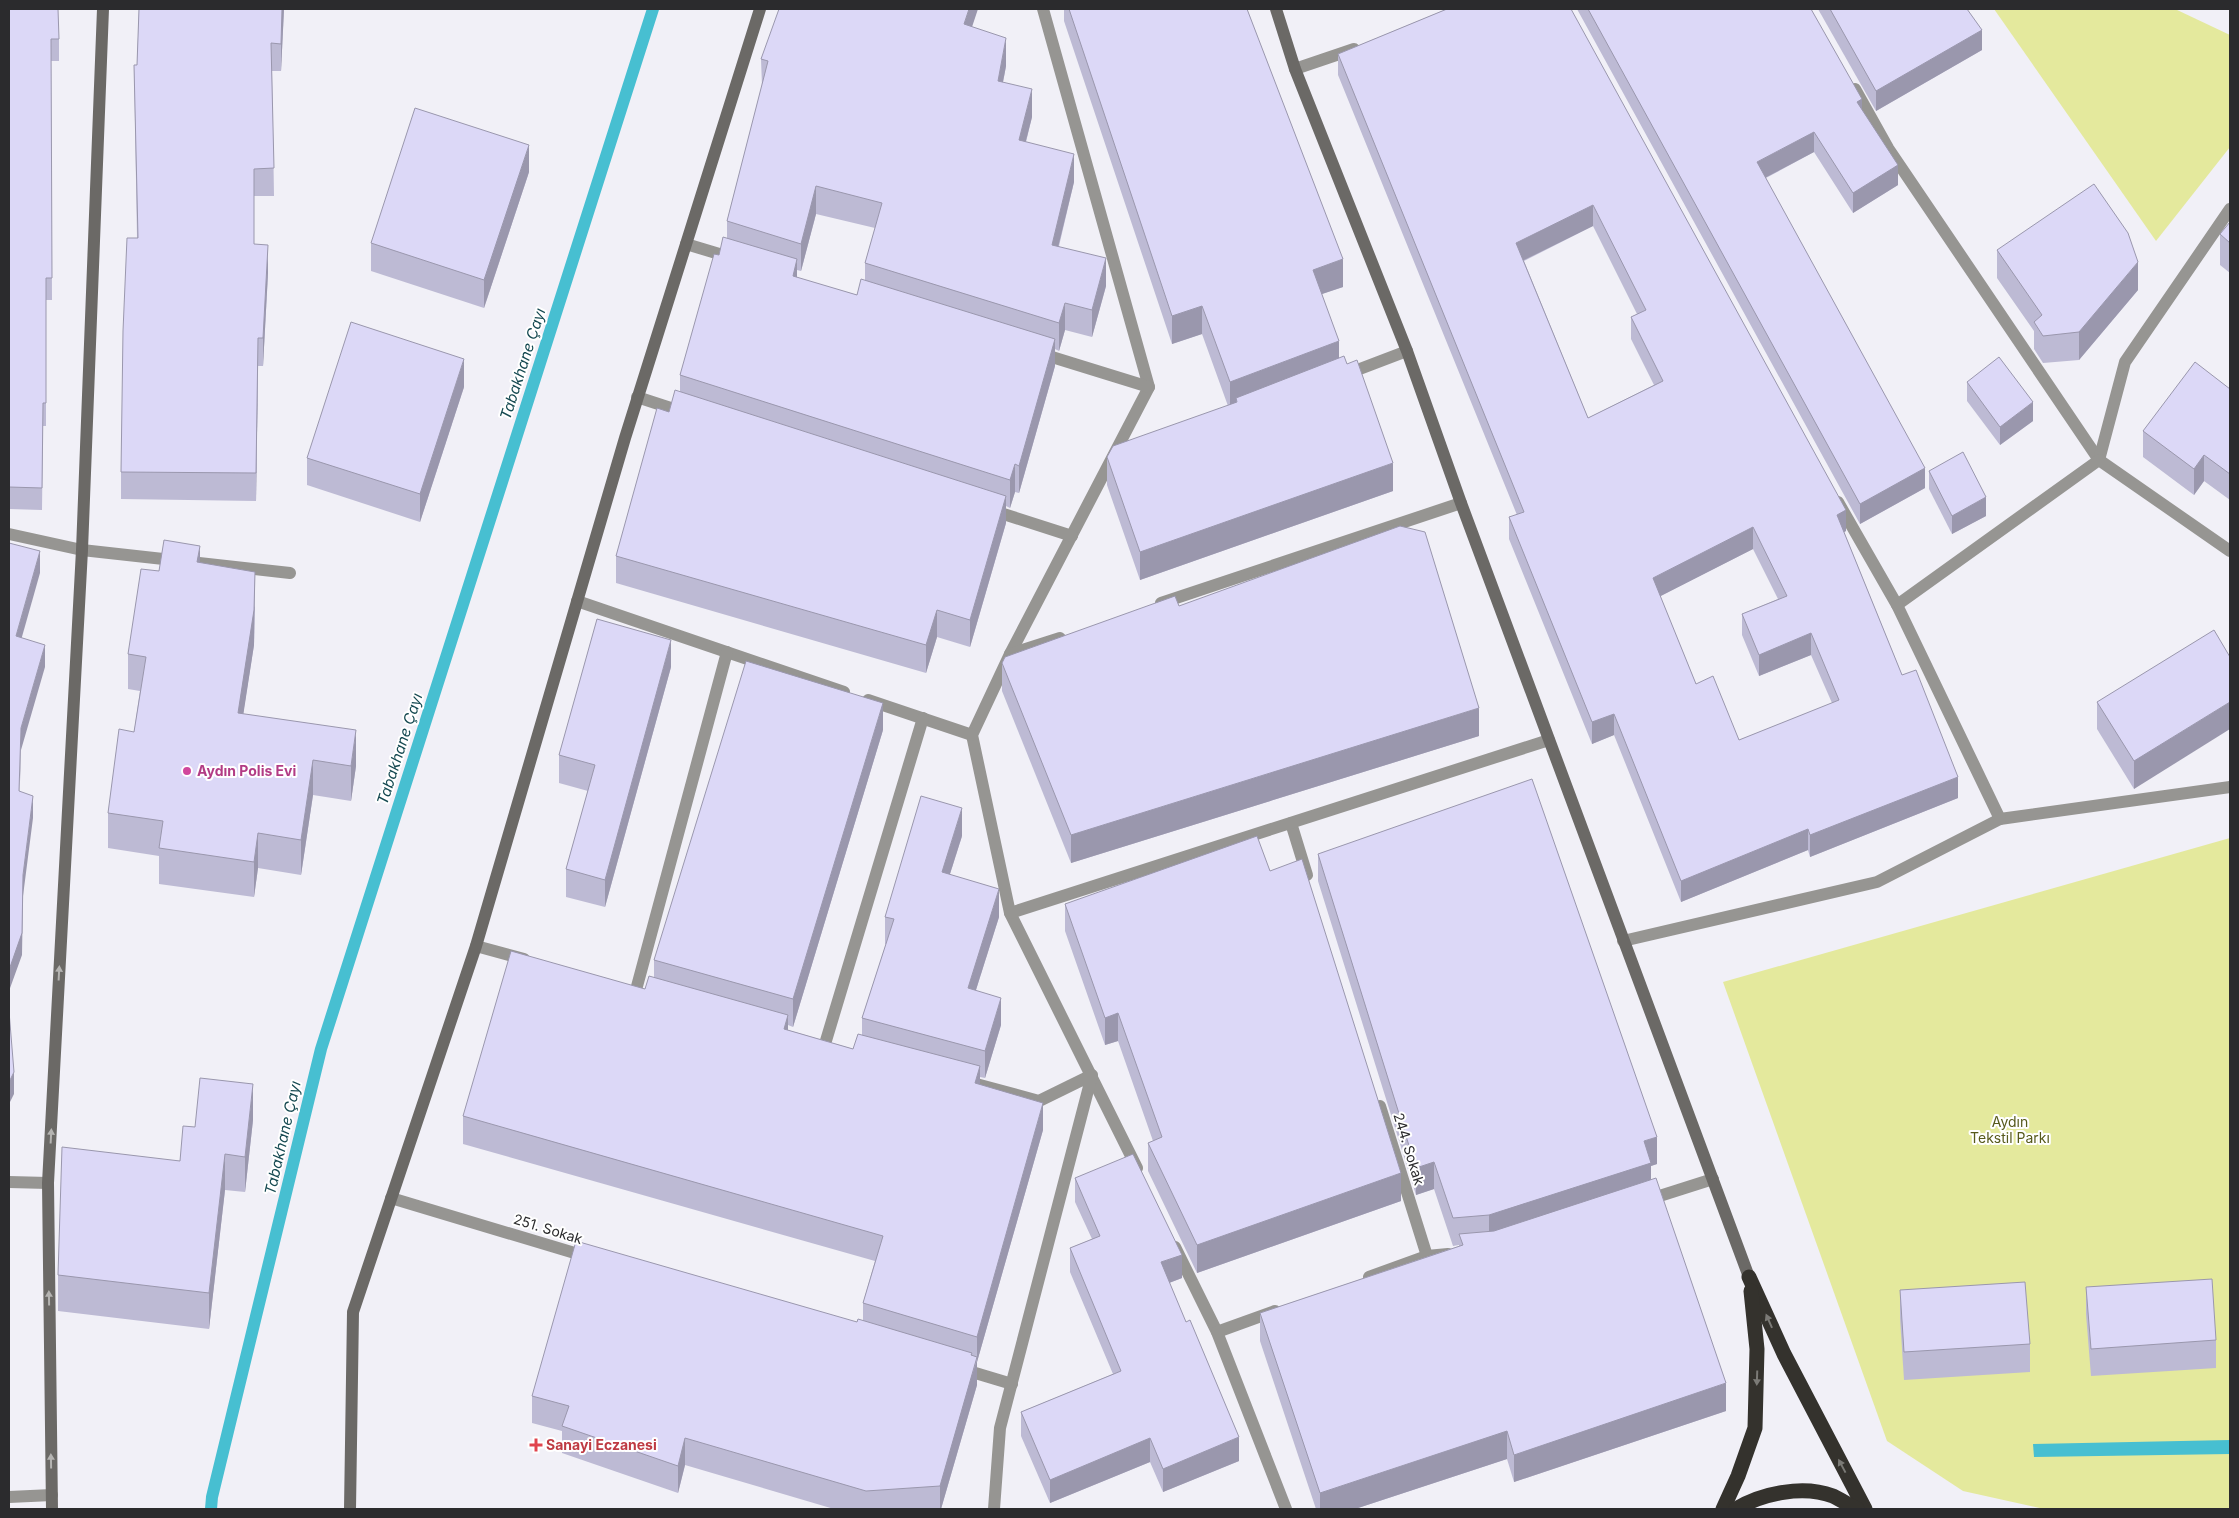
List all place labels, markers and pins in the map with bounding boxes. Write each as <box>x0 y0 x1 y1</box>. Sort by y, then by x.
place label: Aydın Polis Evi <box>197 762 297 779</box>
marker: Aydın Polis Evi <box>181 765 193 777</box>
place label: Sanayi Eczanesi <box>546 1436 657 1453</box>
marker: Sanayi Eczanesi <box>530 1439 542 1451</box>

